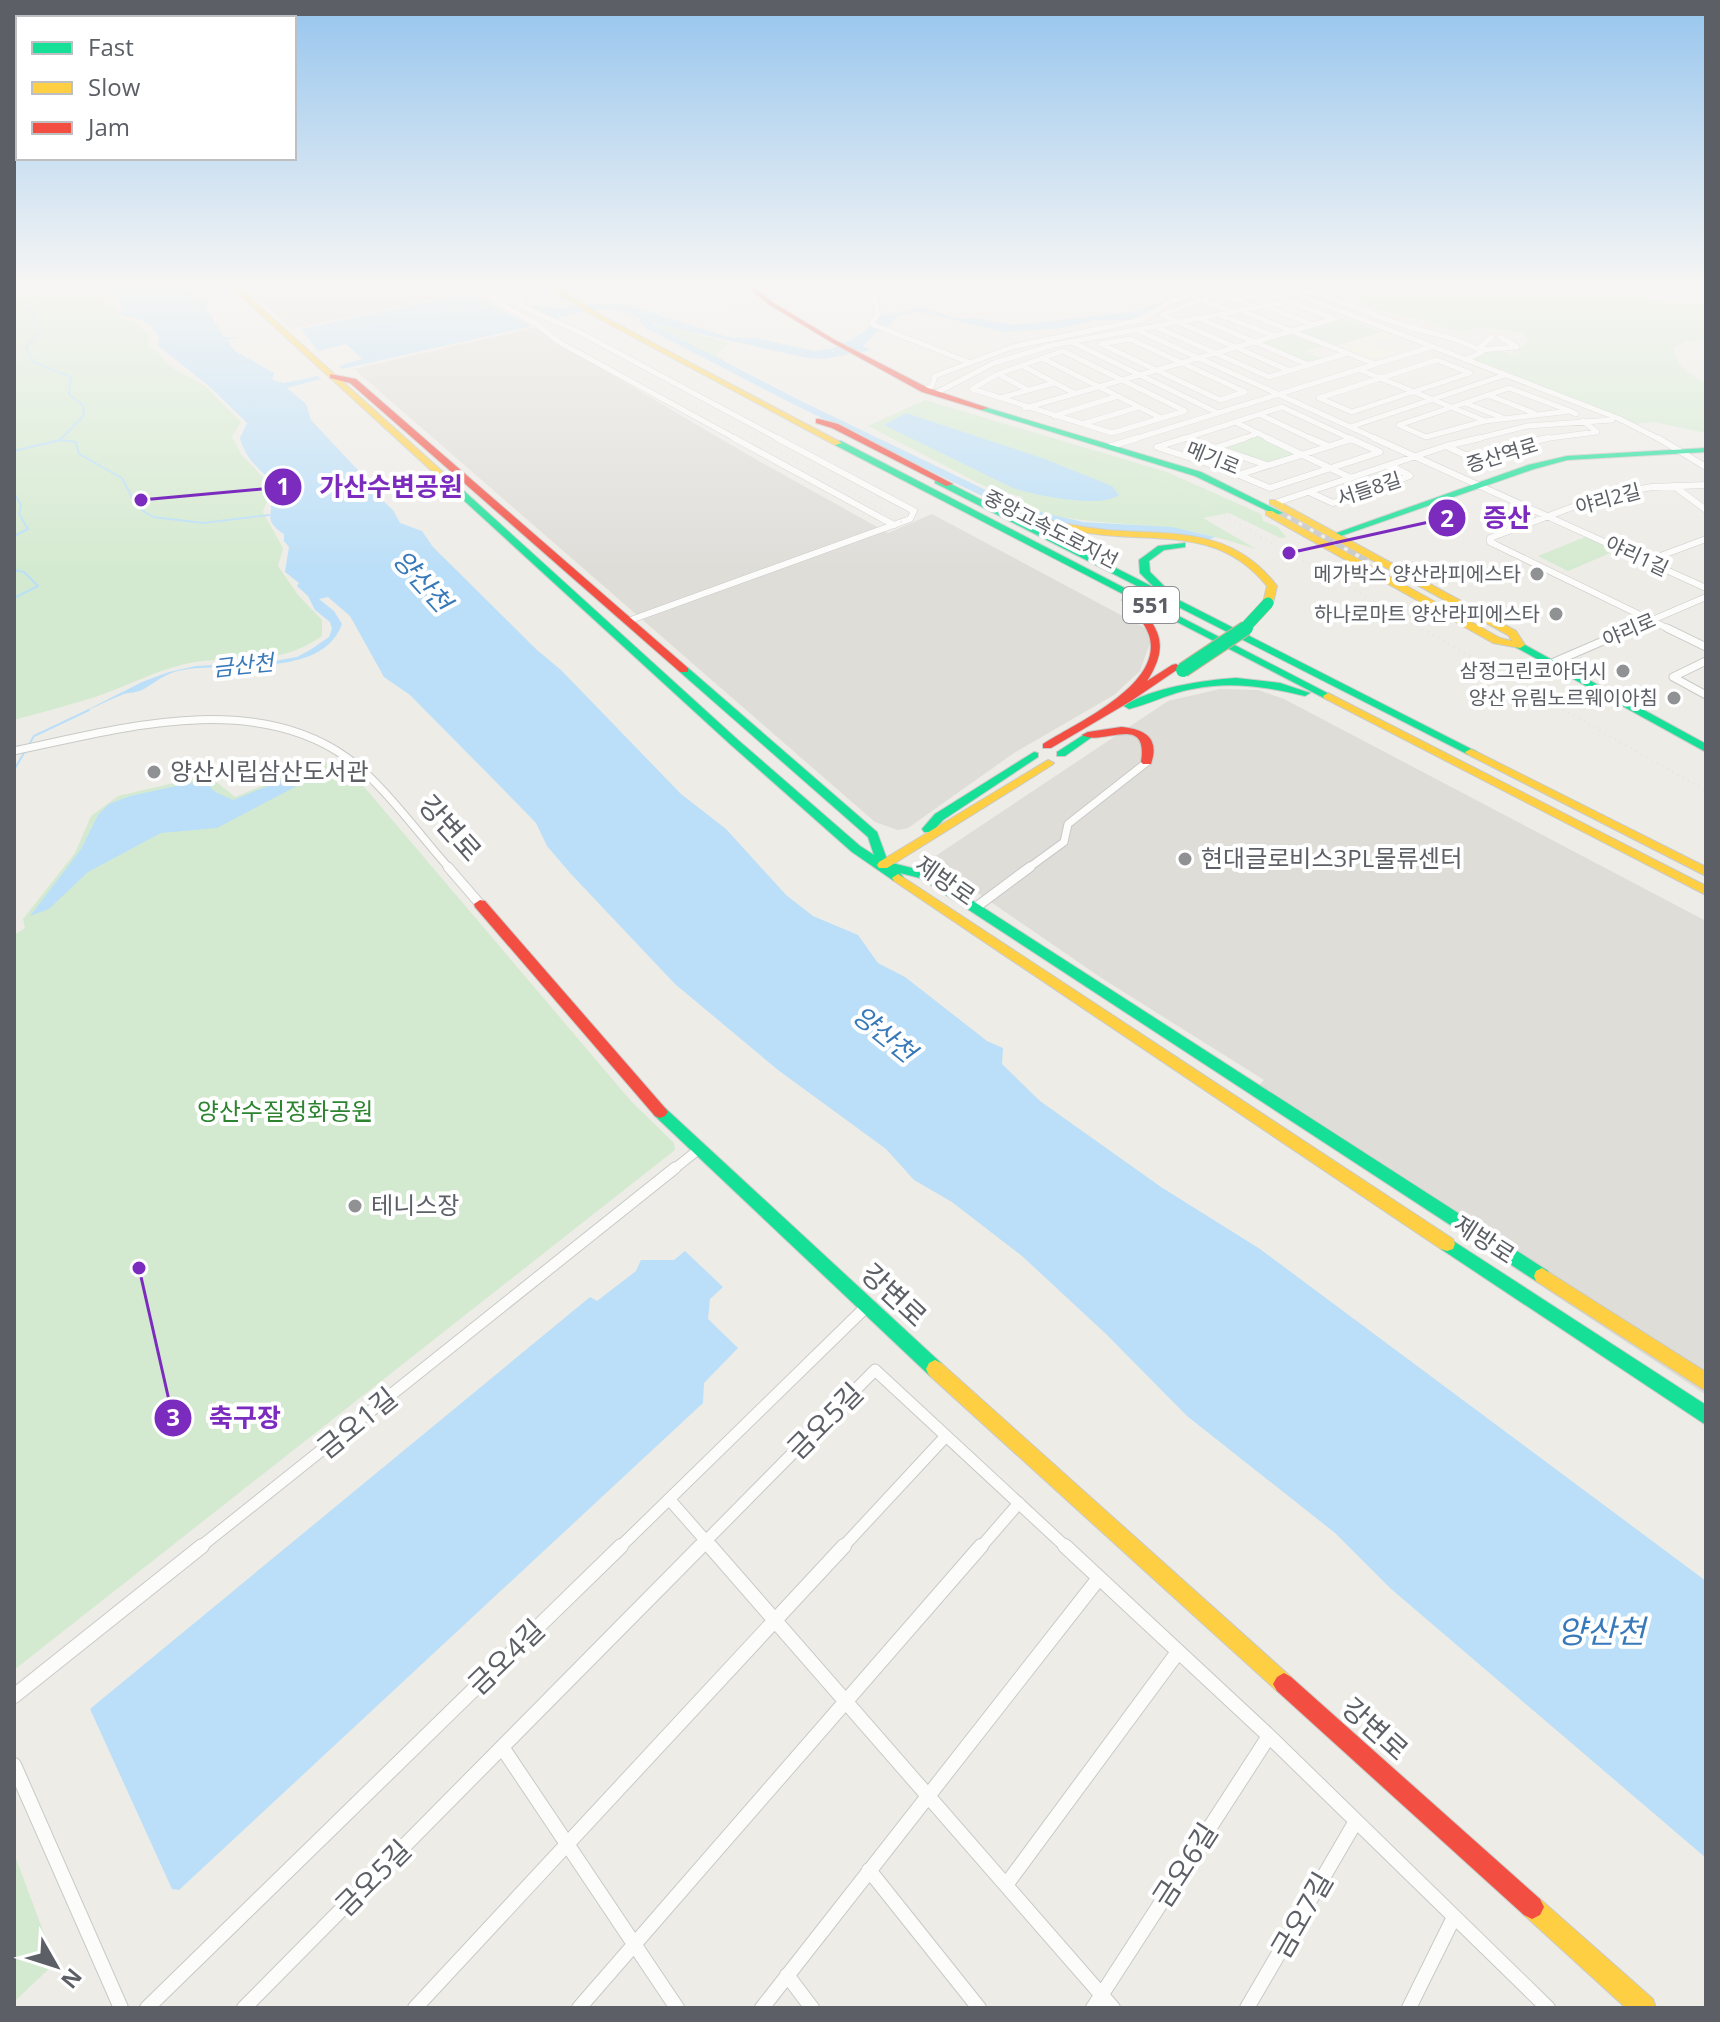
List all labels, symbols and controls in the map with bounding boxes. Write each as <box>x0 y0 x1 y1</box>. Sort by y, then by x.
legend <box>16 16 296 160</box>
text: Fast <box>88 30 134 63</box>
text: Slow <box>88 70 141 103</box>
text: Jam <box>86 110 130 143</box>
street label: 증산역로 <box>1463 431 1541 478</box>
street label: 메기로 <box>1183 435 1244 480</box>
callout: 가산수변공원 <box>263 462 479 512</box>
street label: 서들8길 <box>1333 465 1405 512</box>
text: 가산수변공원 <box>319 468 463 504</box>
text: 1 <box>276 469 290 502</box>
street label: 야리2길 <box>1572 477 1644 520</box>
street label: 중앙고속도로지선 <box>980 483 1123 574</box>
callout: 증산 <box>1427 493 1547 543</box>
text: 증산 <box>1483 499 1531 535</box>
text: 2 <box>1440 501 1454 534</box>
street label: 야리1길 <box>1601 529 1673 582</box>
water label: 양산천 <box>385 542 462 621</box>
place label: 메가박스 양산라피에스타 <box>1313 560 1521 587</box>
marker: 메가박스 양산라피에스타 <box>1528 565 1546 583</box>
road number: 551 <box>1123 587 1179 623</box>
place label: 하나로마트 양산라피에스타 <box>1314 600 1540 627</box>
marker: 하나로마트 양산라피에스타 <box>1547 605 1565 623</box>
street label: 야리로 <box>1598 606 1659 653</box>
water label: 금산천 <box>211 646 277 682</box>
place label: 삼정그린코아더시 <box>1460 657 1607 684</box>
marker: 삼정그린코아더시 <box>1614 662 1632 680</box>
place label: 양산 유림노르웨이아침 <box>1469 684 1658 711</box>
marker: 양산 유림노르웨이아침 <box>1665 689 1683 707</box>
place label: 양산시립삼산도서관 <box>170 754 369 787</box>
marker: 양산시립삼산도서관 <box>145 763 163 781</box>
street label: 강변로 <box>411 786 491 869</box>
place label: 현대글로비스3PL물류센터 <box>1201 841 1463 874</box>
street label: 제방로 <box>909 847 982 912</box>
marker: 현대글로비스3PL물류센터 <box>1176 850 1194 868</box>
water label: 양산천 <box>845 997 926 1072</box>
park label: 양산수질정화공원 <box>197 1094 373 1127</box>
place label: 테니스장 <box>371 1188 459 1221</box>
marker: 테니스장 <box>346 1197 364 1215</box>
street label: 제방로 <box>1448 1207 1522 1271</box>
street label: 강변로 <box>853 1254 936 1335</box>
street label: 금오5길 <box>778 1374 871 1467</box>
street label: 금오1길 <box>308 1378 405 1466</box>
callout: 축구장 <box>153 1393 297 1443</box>
text: 축구장 <box>209 1399 281 1435</box>
text: 3 <box>166 1400 180 1433</box>
water label: 양산천 <box>1557 1609 1649 1652</box>
street label: 금오4길 <box>459 1610 552 1702</box>
street label: 강변로 <box>1334 1688 1417 1768</box>
street label: 금오6길 <box>1143 1815 1226 1914</box>
street label: 금오5길 <box>326 1831 419 1924</box>
street label: 금오7길 <box>1261 1865 1341 1964</box>
north arrow <box>16 1926 96 2006</box>
text: N <box>55 1963 90 1996</box>

